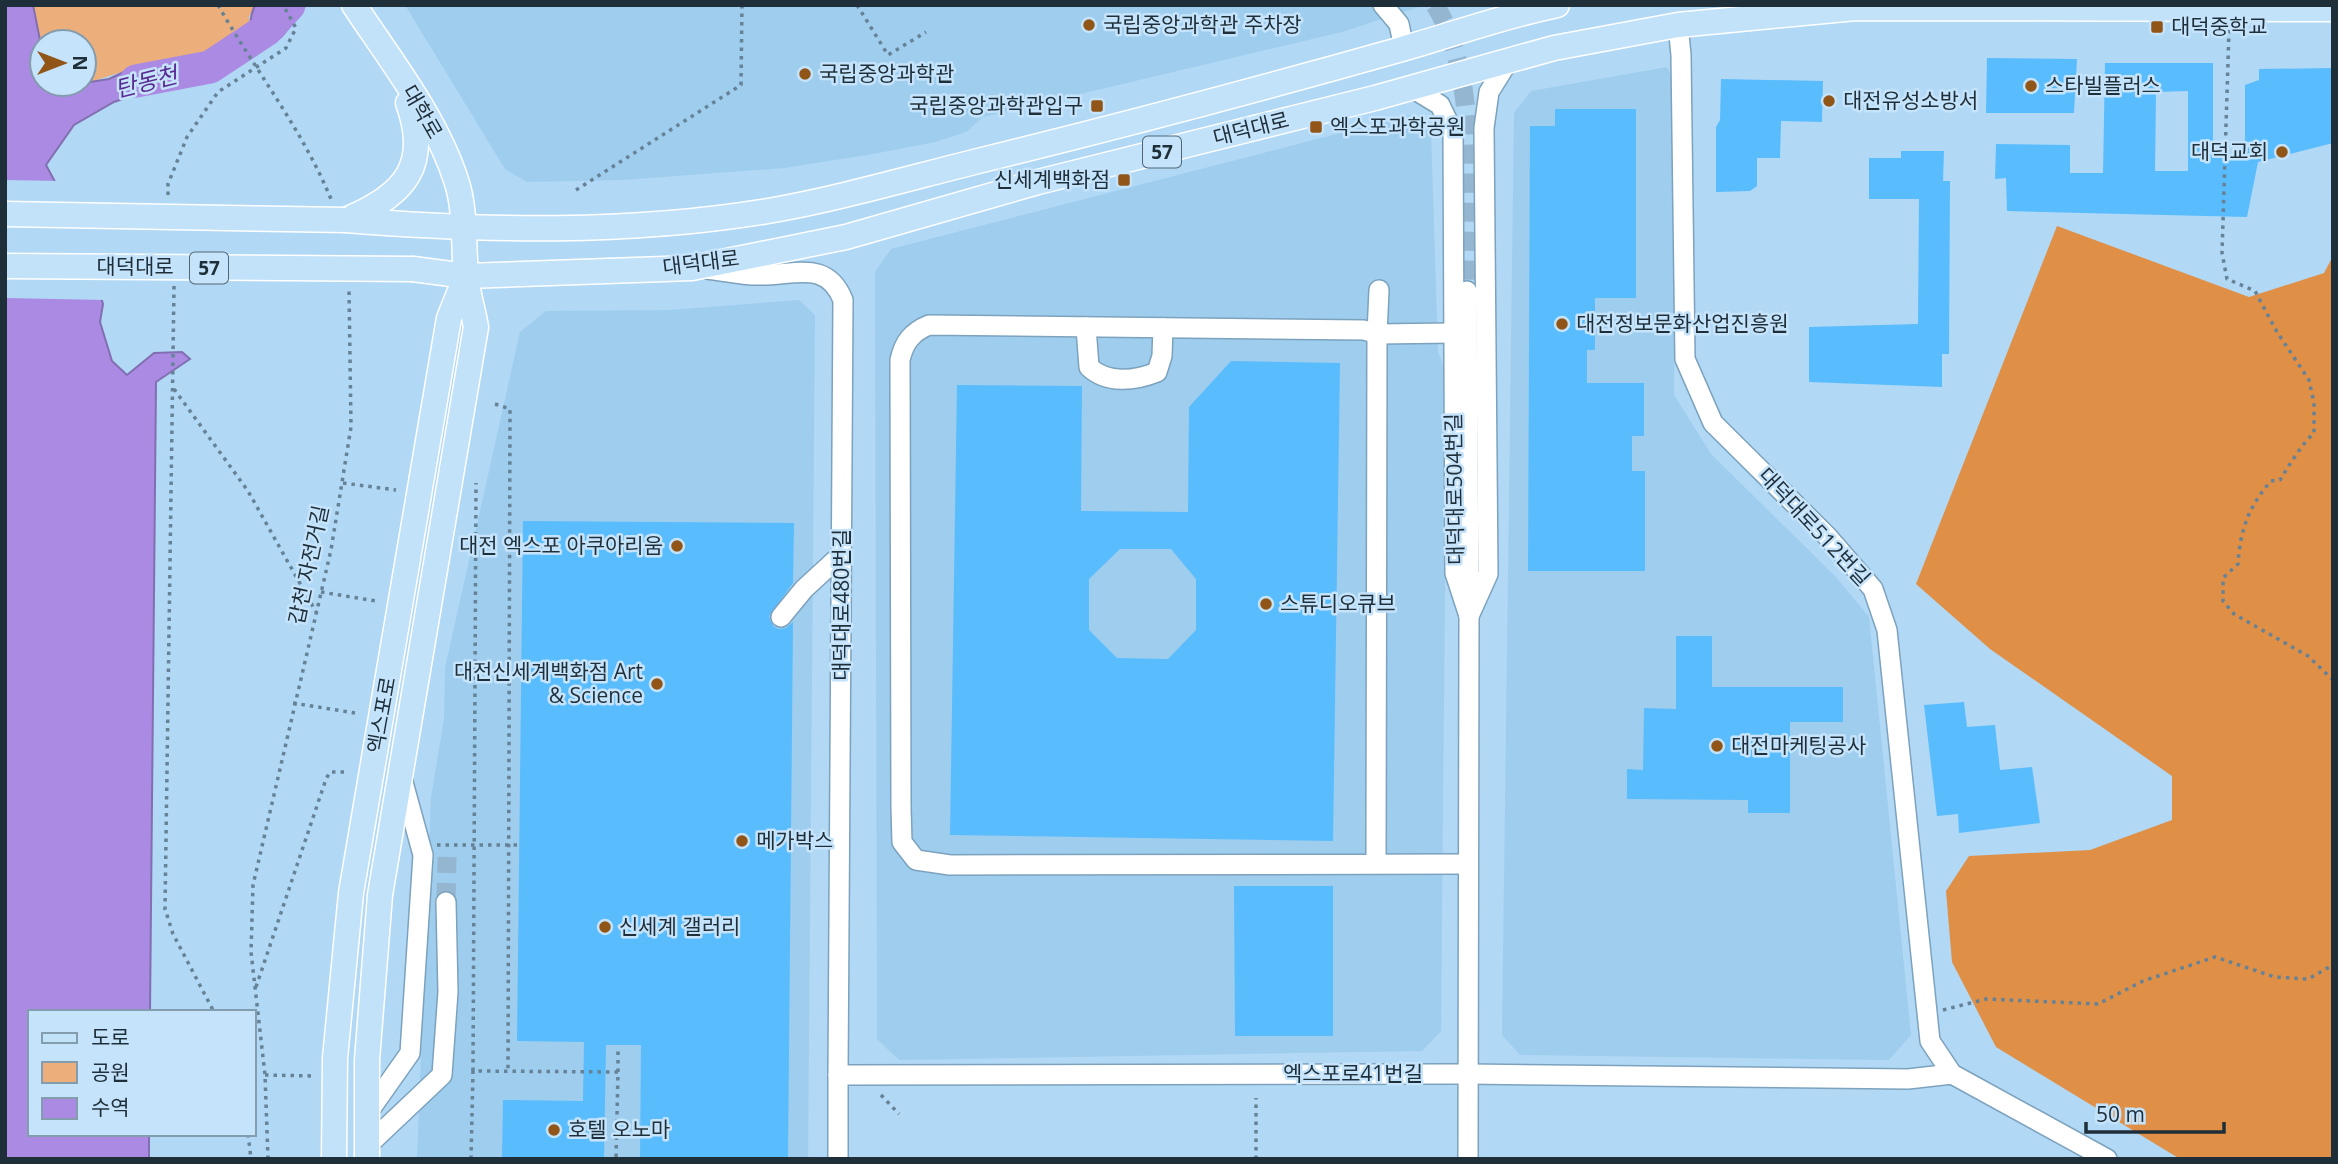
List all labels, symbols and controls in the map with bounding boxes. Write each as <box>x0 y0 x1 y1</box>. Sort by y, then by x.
place label: 국립중앙과학관 주차장 <box>1103 10 1302 38</box>
place label: 대덕중학교 <box>2171 12 2268 40</box>
marker: 국립중앙과학관 주차장 <box>1081 17 1097 33</box>
marker: 대덕중학교 <box>2149 19 2165 35</box>
north arrow <box>28 28 98 98</box>
text: N <box>67 55 93 71</box>
water label: 탄동천 <box>111 57 183 104</box>
place label: 국립중앙과학관 <box>819 59 954 87</box>
marker: 국립중앙과학관 <box>797 66 813 82</box>
place label: 스타빌플러스 <box>2045 71 2161 99</box>
marker: 스타빌플러스 <box>2023 78 2039 94</box>
street label: 대학로 <box>396 79 449 144</box>
place label: 대전유성소방서 <box>1843 86 1978 114</box>
place label: 국립중앙과학관입구 <box>909 91 1083 119</box>
marker: 대전유성소방서 <box>1821 93 1837 109</box>
marker: 국립중앙과학관입구 <box>1089 98 1105 114</box>
street label: 대덕대로 <box>1210 105 1292 151</box>
place label: 엑스포과학공원 <box>1330 112 1465 140</box>
marker: 엑스포과학공원 <box>1308 119 1324 135</box>
road number: 57 <box>1143 136 1181 168</box>
place label: 대덕교회 <box>2191 137 2268 165</box>
marker: 대덕교회 <box>2274 144 2290 160</box>
place label: 신세계백화점 <box>994 165 1110 193</box>
marker: 신세계백화점 <box>1116 172 1132 188</box>
street label: 대덕대로 <box>661 243 741 281</box>
street label: 대덕대로 <box>96 252 174 280</box>
road number: 57 <box>190 252 228 284</box>
place label: 대전정보문화산업진흥원 <box>1576 309 1789 337</box>
marker: 대전정보문화산업진흥원 <box>1554 316 1570 332</box>
street label: 대덕대로504번길 <box>1439 413 1469 565</box>
street label: 대덕대로512번길 <box>1753 461 1877 591</box>
street label: 갑천 자전거길 <box>282 503 334 627</box>
street label: 대덕대로480번길 <box>827 529 855 681</box>
place label: 대전 엑스포 아쿠아리움 <box>459 531 663 559</box>
marker: 대전 엑스포 아쿠아리움 <box>669 538 685 554</box>
place label: 스튜디오큐브 <box>1280 589 1396 617</box>
marker: 스튜디오큐브 <box>1258 596 1274 612</box>
place label: 대전신세계백화점 Art & Science <box>454 657 643 709</box>
street label: 엑스포로 <box>361 674 402 755</box>
marker: 대전신세계백화점 Art & Science <box>649 676 665 692</box>
place label: 대전마케팅공사 <box>1731 731 1866 759</box>
marker: 대전마케팅공사 <box>1709 738 1725 754</box>
place label: 메가박스 <box>756 826 833 854</box>
marker: 메가박스 <box>734 833 750 849</box>
place label: 신세계 갤러리 <box>619 912 740 940</box>
marker: 신세계 갤러리 <box>597 919 613 935</box>
legend <box>28 1010 256 1136</box>
text: 도로 <box>91 1023 130 1051</box>
text: 공원 <box>91 1058 130 1086</box>
street label: 엑스포로41번길 <box>1283 1059 1423 1087</box>
scale bar <box>2086 1090 2224 1134</box>
text: 수역 <box>91 1093 130 1121</box>
text: 50 m <box>2096 1100 2145 1128</box>
place label: 호텔 오노마 <box>568 1115 670 1143</box>
marker: 호텔 오노마 <box>546 1122 562 1138</box>

